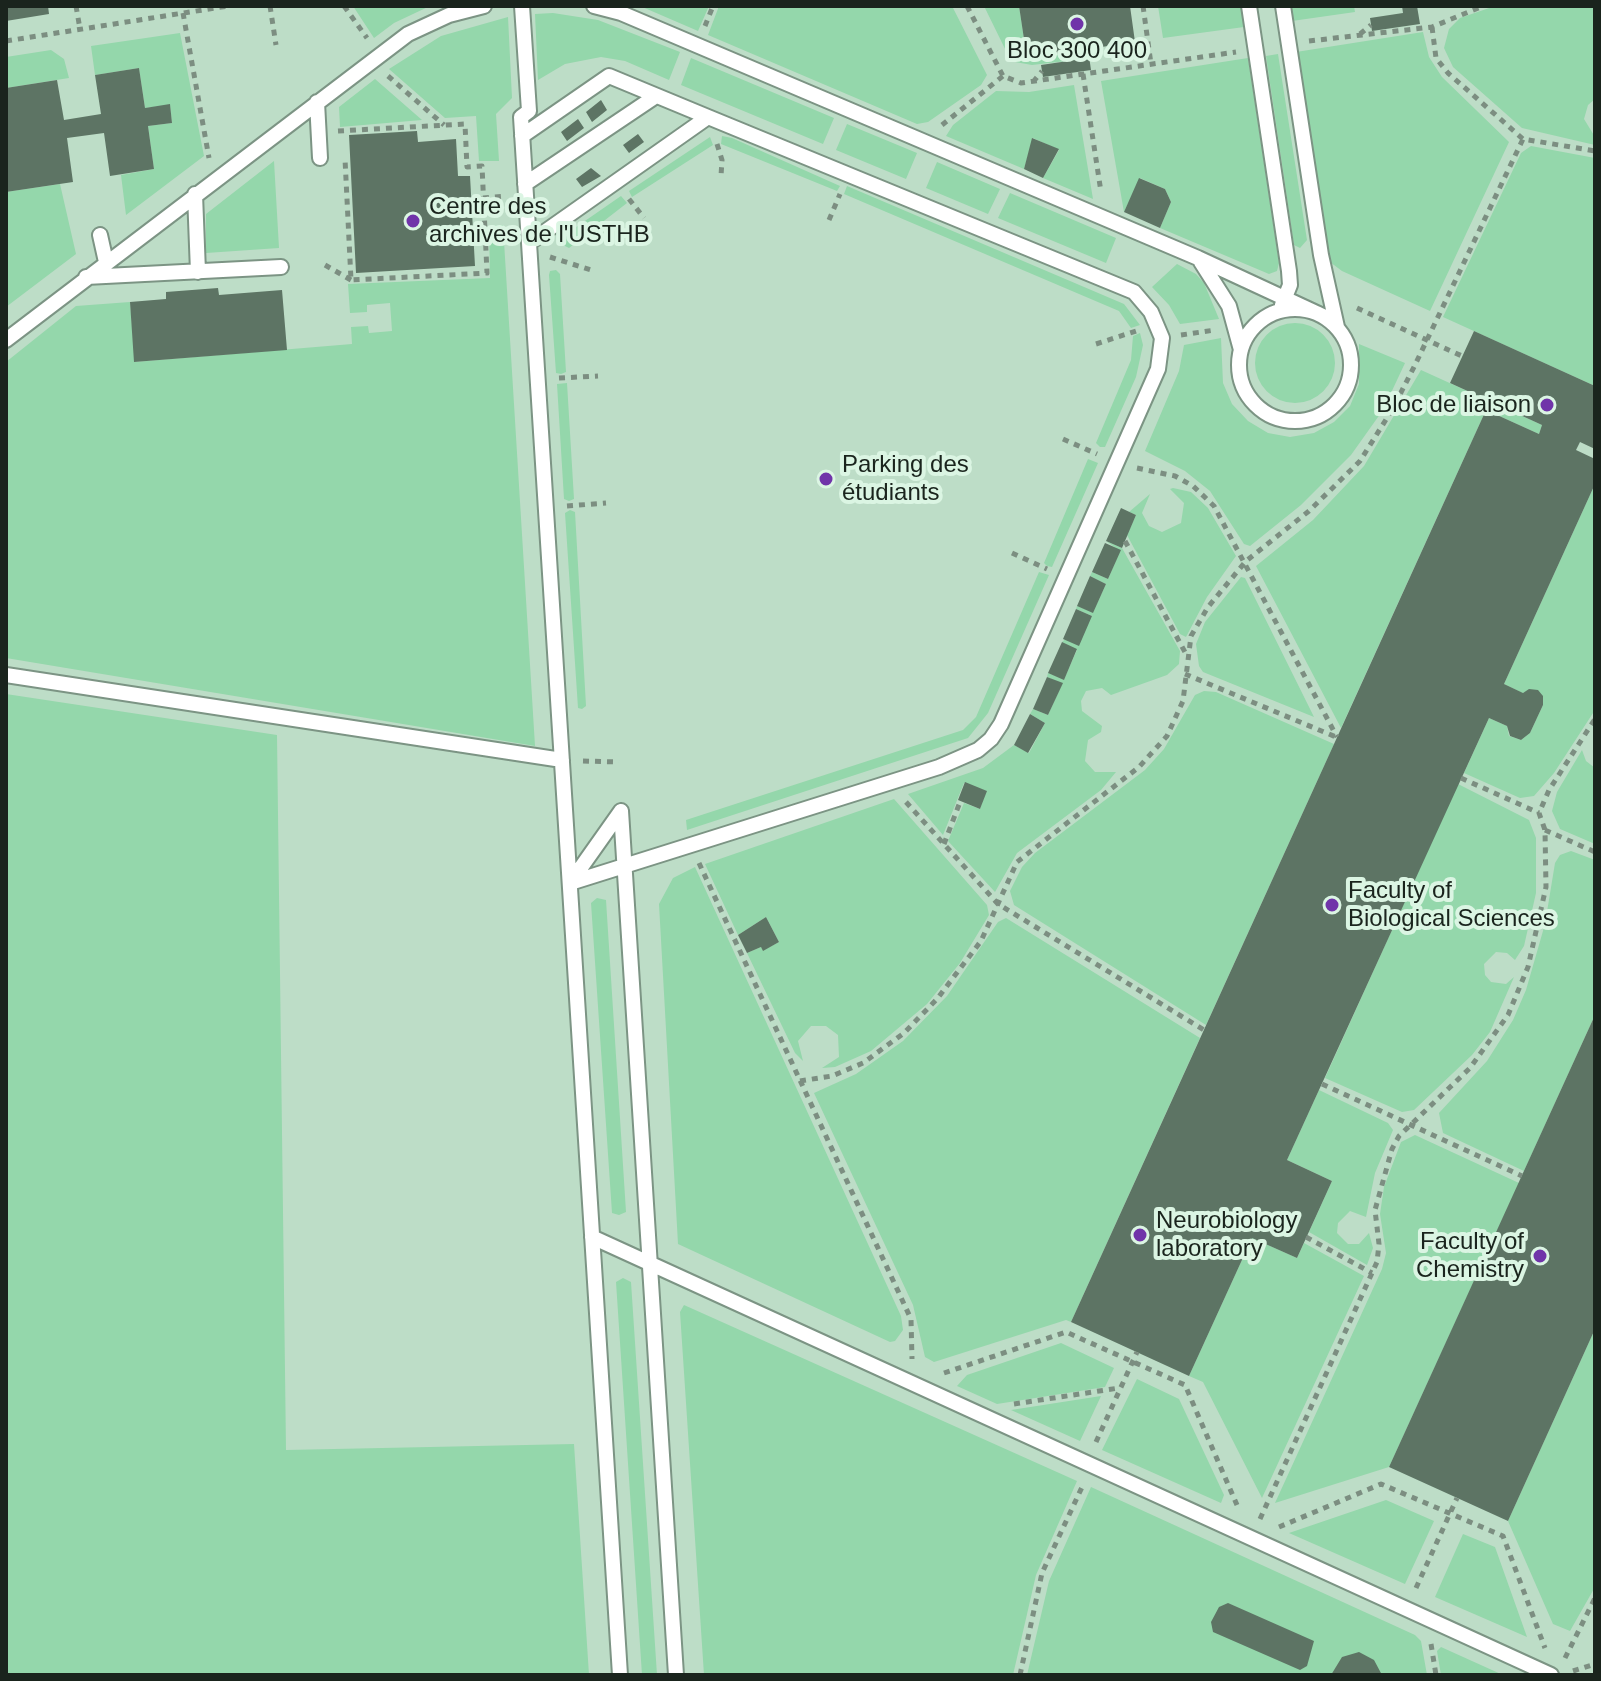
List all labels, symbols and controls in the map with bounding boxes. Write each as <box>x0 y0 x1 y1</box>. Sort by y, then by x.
marker: Bloc 300 400 <box>1068 15 1086 33</box>
place label: Bloc 300 400 <box>1007 37 1147 65</box>
place label: Centre des archives de l'USTHB <box>429 193 650 249</box>
marker: Centre des archives de l'USTHB <box>404 212 422 230</box>
place label: Bloc de liaison <box>1376 391 1531 419</box>
marker: Bloc de liaison <box>1538 396 1556 414</box>
place label: Parking des étudiants <box>842 451 969 507</box>
marker: Parking des étudiants <box>817 470 835 488</box>
place label: Faculty of Biological Sciences <box>1348 877 1555 933</box>
marker: Faculty of Biological Sciences <box>1323 896 1341 914</box>
place label: Neurobiology laboratory <box>1156 1207 1297 1263</box>
marker: Neurobiology laboratory <box>1131 1226 1149 1244</box>
place label: Faculty of Chemistry <box>1416 1228 1524 1284</box>
marker: Faculty of Chemistry <box>1531 1247 1549 1265</box>

